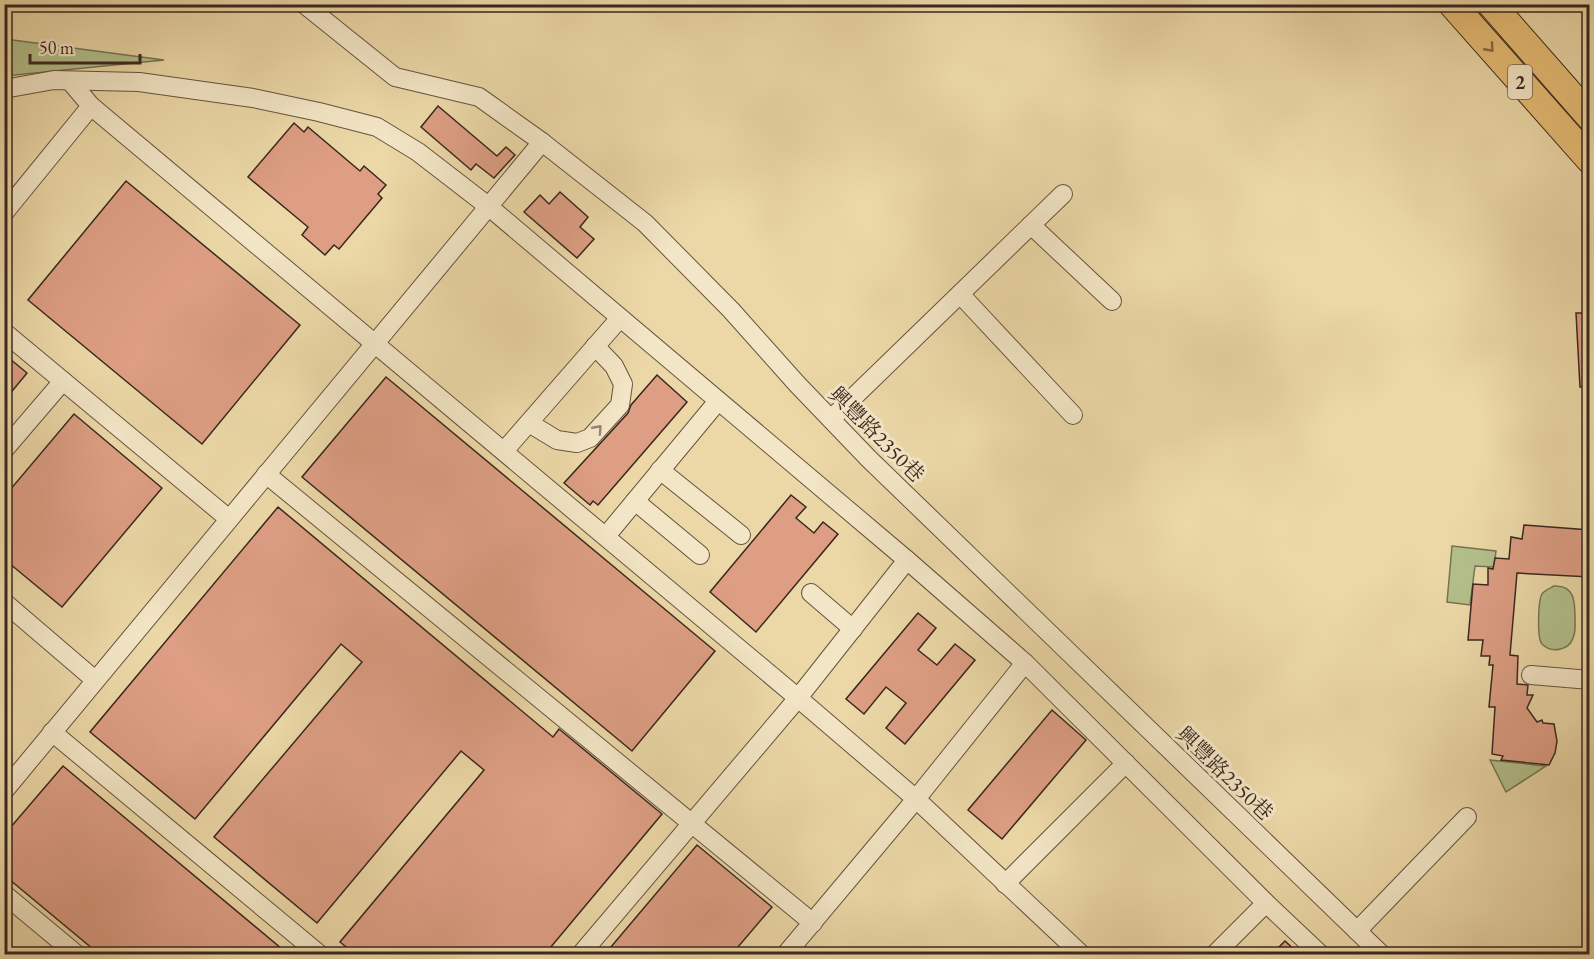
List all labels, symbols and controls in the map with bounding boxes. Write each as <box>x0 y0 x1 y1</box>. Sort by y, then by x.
scale bar <box>30 27 140 65</box>
text: 50 m <box>39 36 74 59</box>
one-way arrow <box>1483 41 1494 52</box>
road number: 2 <box>1508 65 1532 99</box>
street label: 興豐路2350巷 <box>823 380 931 488</box>
one-way arrow <box>591 425 602 435</box>
street label: 興豐路2350巷 <box>1171 720 1279 826</box>

